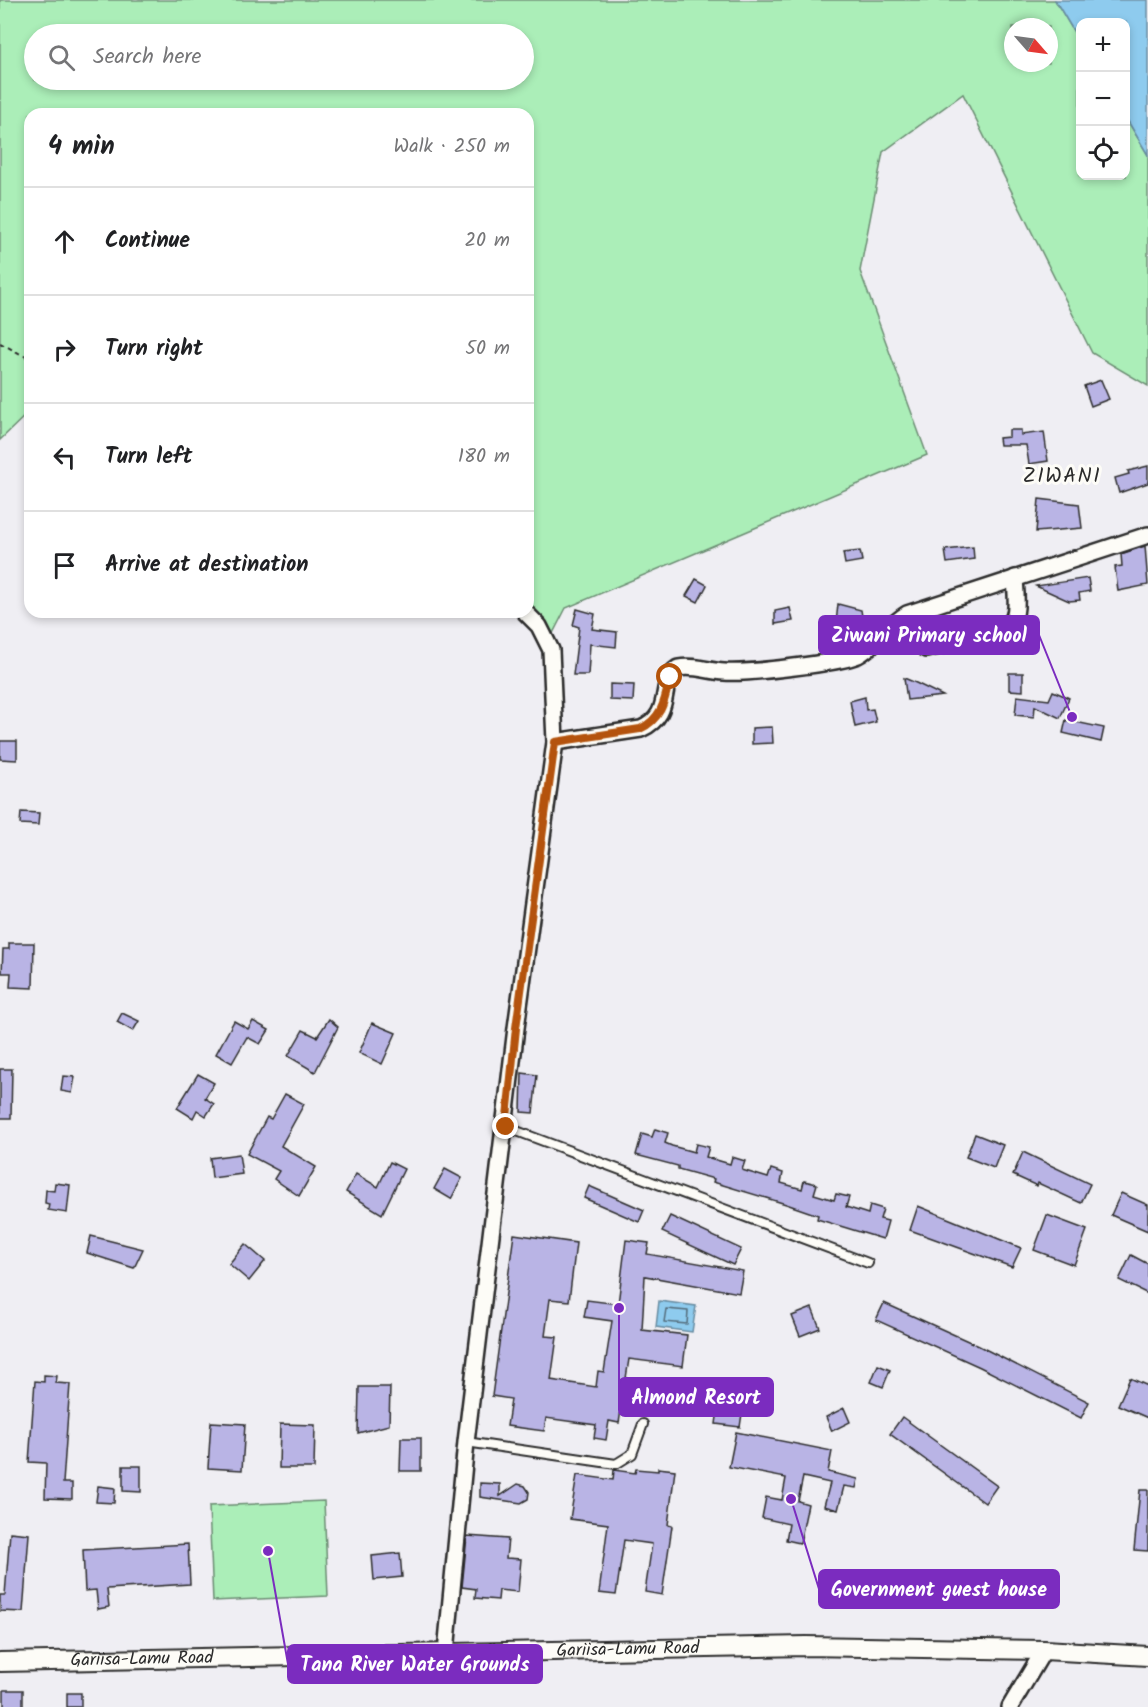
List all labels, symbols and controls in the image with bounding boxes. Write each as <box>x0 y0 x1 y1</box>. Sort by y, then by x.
north arrow <box>1004 18 1058 72</box>
map controls <box>1076 18 1130 180</box>
button: + <box>1076 18 1130 72</box>
search box <box>24 24 534 90</box>
text: Search here <box>93 40 201 75</box>
icon: search <box>45 41 78 74</box>
button: − <box>1076 72 1130 126</box>
text: 4 min <box>48 126 115 168</box>
button: locate <box>1076 126 1130 180</box>
text: Walk · 250 m <box>394 131 510 163</box>
text: Continue <box>105 224 190 259</box>
icon: ahead <box>48 225 81 258</box>
text: 20 m <box>464 225 510 257</box>
text: Turn right <box>105 332 203 367</box>
icon: right <box>48 333 81 366</box>
text: 50 m <box>465 333 510 365</box>
text: Turn left <box>105 440 192 475</box>
icon: left <box>48 441 81 474</box>
text: 180 m <box>458 441 510 473</box>
district label: ZIWANI <box>1023 460 1101 493</box>
text: Arrive at destination <box>105 548 308 583</box>
icon: arrive <box>48 549 81 582</box>
callout: Ziwani Primary school <box>819 616 1039 654</box>
text: Ziwani Primary school <box>831 621 1028 653</box>
route start <box>656 663 682 689</box>
route end <box>492 1113 518 1139</box>
callout: Almond Resort <box>619 1378 773 1416</box>
text: Almond Resort <box>631 1383 762 1415</box>
callout: Government guest house <box>819 1570 1059 1608</box>
text: Government guest house <box>831 1575 1047 1607</box>
street label: Gariisa-Lamu Road <box>556 1634 701 1665</box>
street label: Gariisa-Lamu Road <box>70 1643 215 1675</box>
callout: Tana River Water Grounds <box>288 1645 542 1683</box>
text: Tana River Water Grounds <box>300 1650 530 1682</box>

